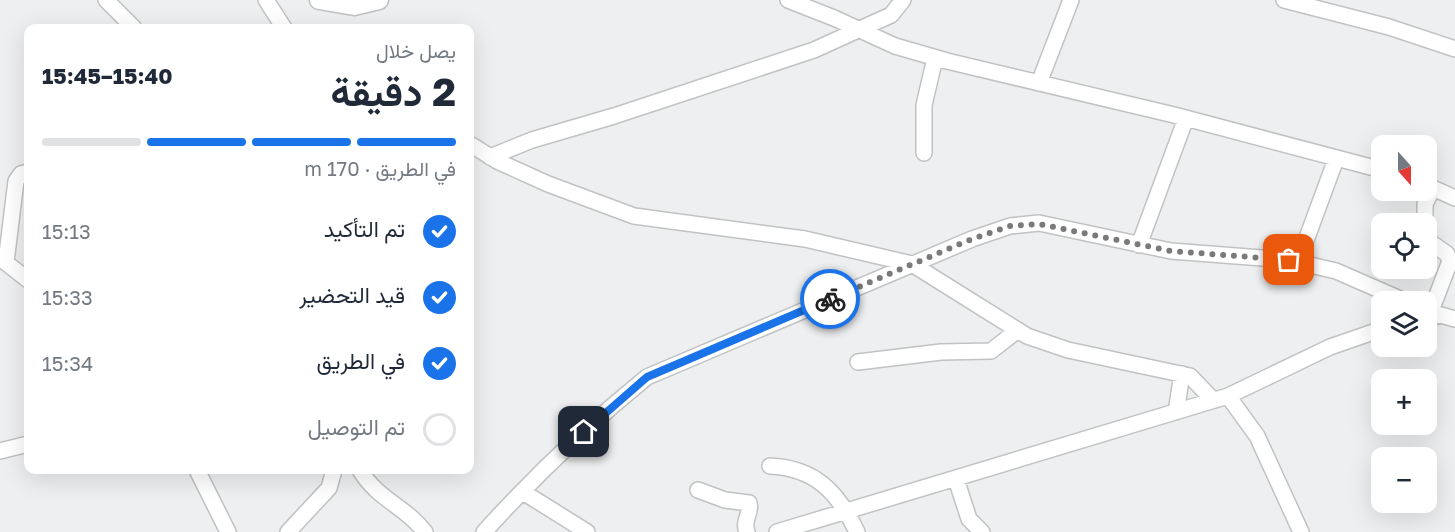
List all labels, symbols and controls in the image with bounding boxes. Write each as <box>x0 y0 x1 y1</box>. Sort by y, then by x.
text: يصل خلال <box>376 38 456 62</box>
text: 15:40–15:45 <box>42 62 172 89</box>
text: 2 دقيقة <box>330 68 456 115</box>
north arrow <box>1371 135 1437 201</box>
map controls <box>1371 135 1437 513</box>
text: في الطريق · 170 m <box>304 156 456 180</box>
button: locate <box>1371 213 1437 279</box>
text: تم التأكيد <box>324 215 405 242</box>
icon: check <box>423 215 456 248</box>
text: 15:13 <box>42 219 91 243</box>
pin <box>1263 234 1314 285</box>
icon: bag <box>1272 243 1305 276</box>
courier <box>800 269 860 329</box>
text: قيد التحضير <box>299 281 405 308</box>
icon: check <box>423 281 456 314</box>
icon: bike <box>814 283 847 316</box>
text: 15:33 <box>42 285 93 309</box>
button: layers <box>1371 291 1437 357</box>
text: في الطريق <box>317 347 405 374</box>
icon: check <box>423 347 456 380</box>
text: 15:34 <box>42 351 93 375</box>
button: + <box>1371 369 1437 435</box>
pin <box>558 406 609 457</box>
text: تم التوصيل <box>308 413 405 440</box>
icon: home <box>567 415 600 448</box>
button: − <box>1371 447 1437 513</box>

